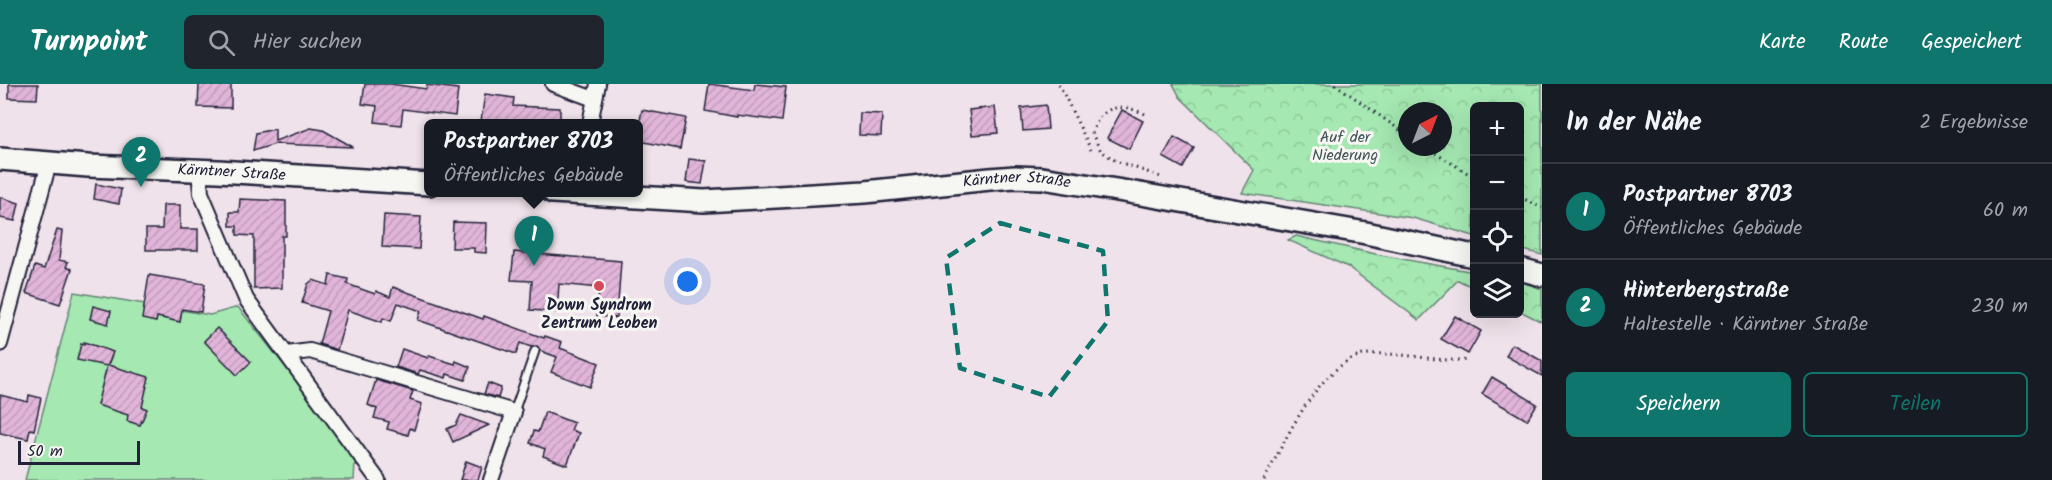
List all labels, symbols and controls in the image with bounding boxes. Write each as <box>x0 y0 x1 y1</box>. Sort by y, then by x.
search box <box>184 15 604 69</box>
text: Turnpoint <box>30 20 148 65</box>
text: Hier suchen <box>253 25 362 60</box>
icon: search <box>205 26 238 59</box>
text: Karte <box>1759 26 1806 59</box>
text: Route <box>1839 26 1888 59</box>
text: Gespeichert <box>1921 26 2022 59</box>
north arrow <box>1398 102 1452 156</box>
map controls <box>1470 102 1524 318</box>
button: + <box>1470 102 1524 156</box>
text: In der Nähe <box>1566 102 1702 144</box>
text: 2 Ergebnisse <box>1920 107 2028 139</box>
popup <box>424 119 643 197</box>
text: Postpartner 8703 <box>444 125 613 160</box>
park label: Auf der Niederung <box>1312 125 1378 168</box>
pin: 2 <box>122 138 160 187</box>
button: − <box>1470 156 1524 210</box>
street label: Kärntner Straße <box>177 157 287 188</box>
text: Öffentliches Gebäude <box>444 160 623 192</box>
street label: Kärntner Straße <box>961 165 1073 195</box>
text: Postpartner 8703 <box>1623 178 1792 213</box>
text: 1 <box>1582 195 1589 227</box>
text: 60 m <box>1983 195 2028 227</box>
button: locate <box>1470 210 1524 264</box>
text: Öffentliches Gebäude <box>1623 213 1802 245</box>
pin: 1 <box>514 216 554 266</box>
button: layers <box>1470 264 1524 318</box>
your location <box>673 267 702 296</box>
text: Hinterbergstraße <box>1623 274 1789 309</box>
marker: Down Syndrom Zentrum Leoben <box>592 279 606 293</box>
text: 2 <box>1580 291 1591 323</box>
text: 230 m <box>1971 291 2028 323</box>
place label: Down Syndrom Zentrum Leoben <box>541 293 657 336</box>
text: Haltestelle · Kärntner Straße <box>1623 309 1868 341</box>
button: Speichern <box>1566 372 1791 437</box>
button: Teilen <box>1803 372 2028 437</box>
scale bar <box>18 438 140 466</box>
text: 50 m <box>27 439 63 464</box>

